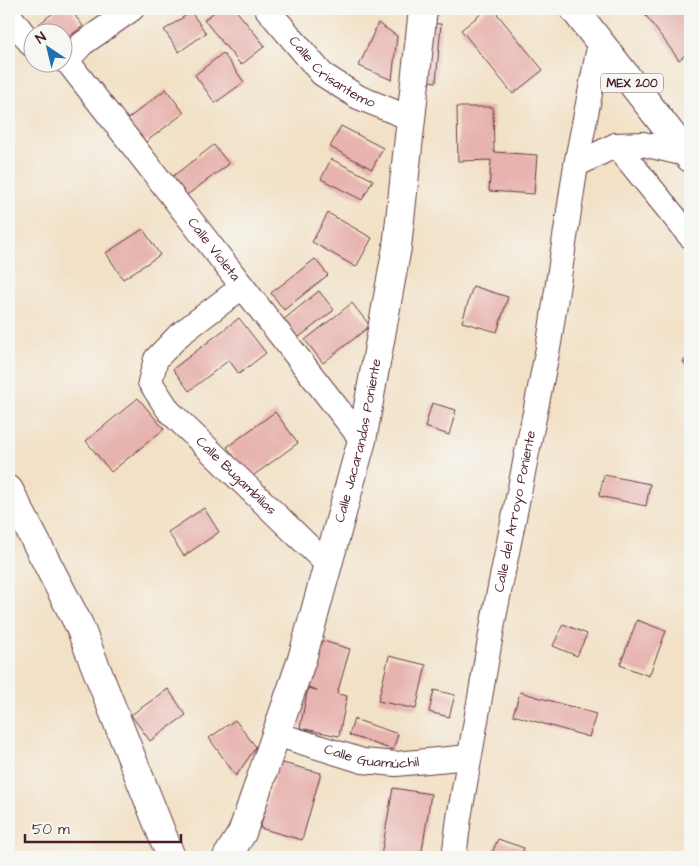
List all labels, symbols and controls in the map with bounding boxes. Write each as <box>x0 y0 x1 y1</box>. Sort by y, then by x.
north arrow <box>22 22 72 72</box>
text: N <box>32 27 51 49</box>
street label: Calle Crisantemo <box>284 32 379 113</box>
road number: MEX 200 <box>601 74 663 92</box>
street label: Calle Violeta <box>183 213 245 286</box>
street label: Calle Jacarandas Poniente <box>330 357 387 525</box>
street label: Calle del Arroyo Poniente <box>489 428 541 594</box>
street label: Calle Bugambilias <box>191 432 281 520</box>
street label: Calle Guamúchil <box>321 739 420 774</box>
scale bar <box>25 811 181 843</box>
text: 50 m <box>32 819 70 840</box>

